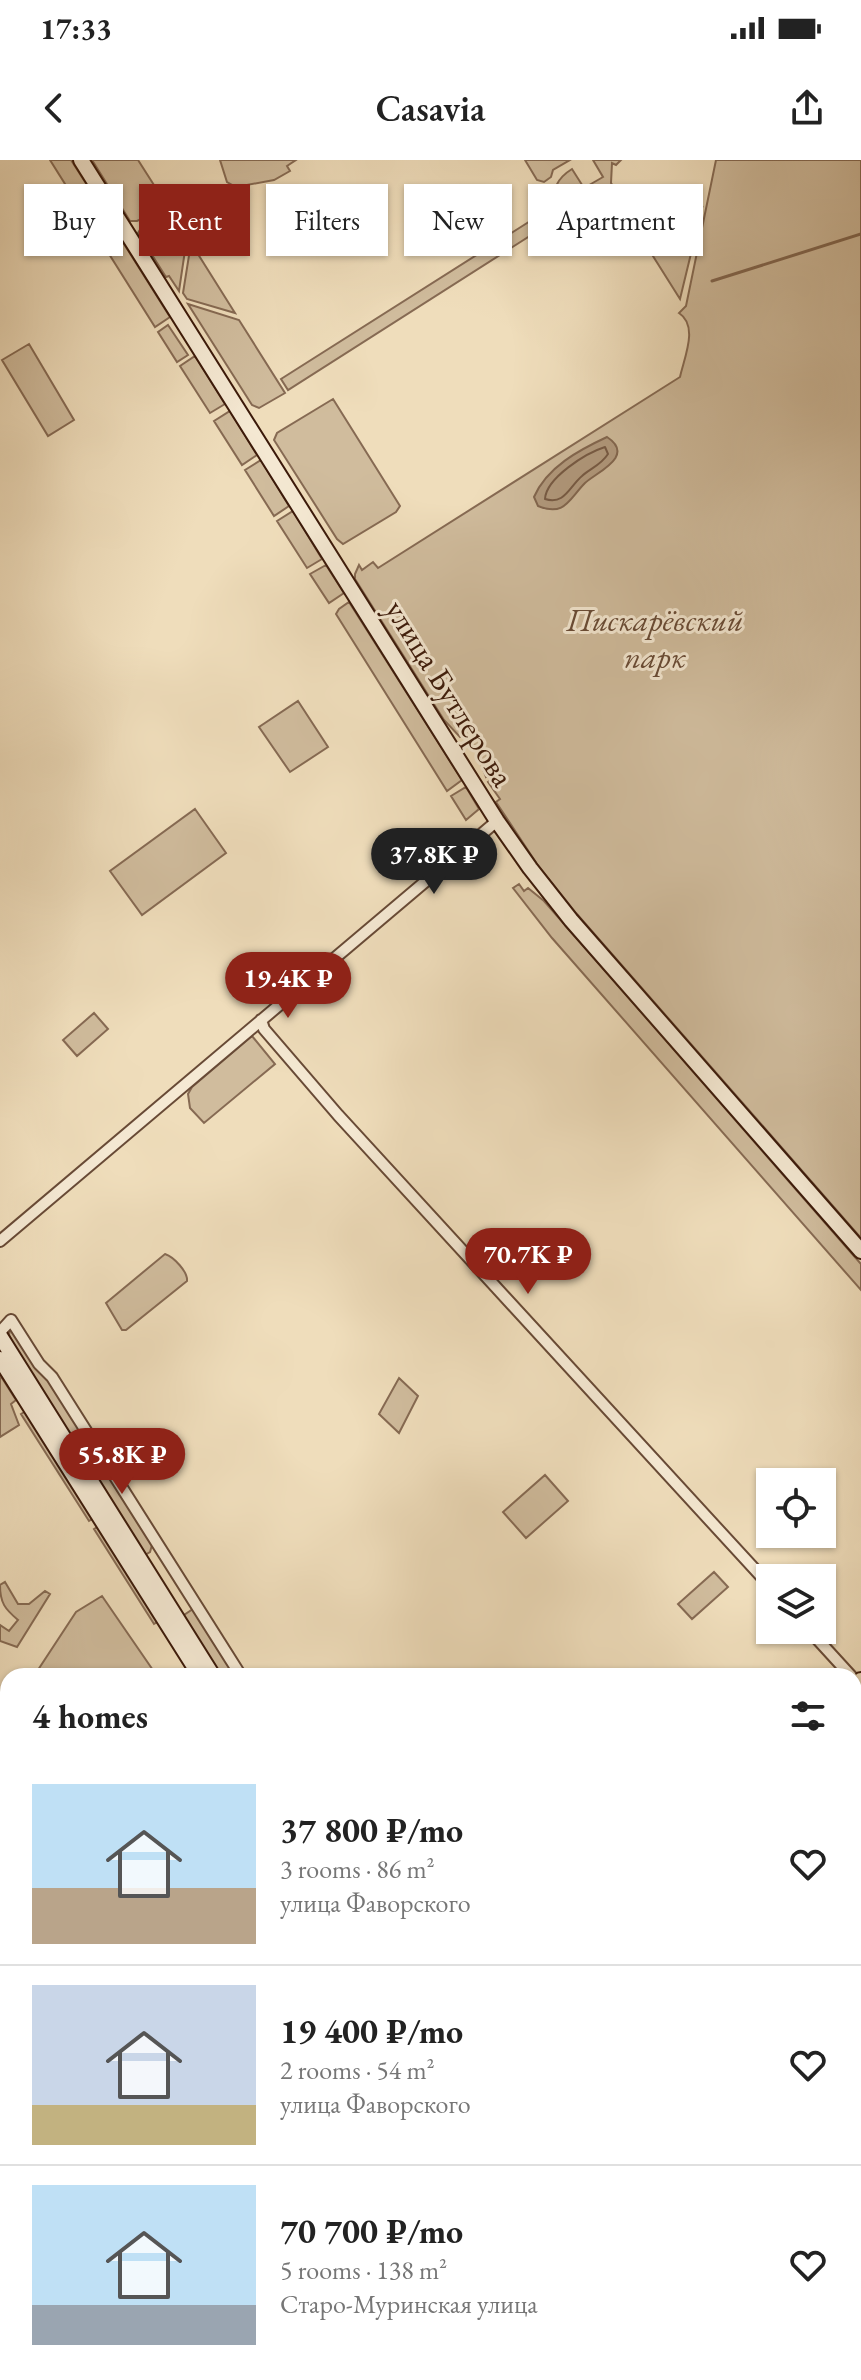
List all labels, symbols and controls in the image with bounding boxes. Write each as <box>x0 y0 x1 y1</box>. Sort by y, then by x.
text: 17:33 <box>40 9 112 48</box>
text: Casavia <box>376 85 485 132</box>
icon: back <box>32 86 76 130</box>
icon: share <box>785 86 829 130</box>
chip: Buy <box>24 184 123 256</box>
chip: Rent <box>139 184 250 256</box>
chip: Filters <box>266 184 388 256</box>
chip: New <box>404 184 512 256</box>
chip: Apartment <box>528 184 703 256</box>
street label: улица Бутлерова <box>376 592 524 795</box>
park label: Пискарёвский парк <box>566 599 744 678</box>
pin: 37.8K ₽ <box>360 828 508 896</box>
text: 37.8K ₽ <box>389 837 479 871</box>
pin: 19.4K ₽ <box>214 952 362 1020</box>
text: 19.4K ₽ <box>243 961 333 995</box>
pin: 70.7K ₽ <box>454 1228 602 1296</box>
text: 70.7K ₽ <box>483 1237 573 1271</box>
pin: 55.8K ₽ <box>48 1428 196 1496</box>
text: 55.8K ₽ <box>77 1437 167 1471</box>
map controls <box>756 1468 836 1644</box>
button: locate <box>756 1468 836 1548</box>
button: layers <box>756 1564 836 1644</box>
text: 4 homes <box>32 1694 148 1738</box>
icon: filters <box>786 1694 830 1738</box>
text: 37 800 ₽/mo <box>280 1808 463 1852</box>
icon: home <box>96 1816 192 1912</box>
icon: heart <box>786 1842 830 1886</box>
text: 3 rooms · 86 m² <box>280 1852 435 1886</box>
text: улица Фаворского <box>280 1886 471 1920</box>
text: 19 400 ₽/mo <box>280 2009 463 2053</box>
icon: home <box>96 2017 192 2113</box>
icon: heart <box>786 2043 830 2087</box>
text: 2 rooms · 54 m² <box>280 2053 435 2087</box>
text: улица Фаворского <box>280 2087 471 2121</box>
text: 70 700 ₽/mo <box>280 2209 463 2253</box>
icon: home <box>96 2217 192 2313</box>
icon: heart <box>786 2243 830 2287</box>
text: 5 rooms · 138 m² <box>280 2253 447 2287</box>
text: Старо-Муринская улица <box>280 2287 538 2321</box>

